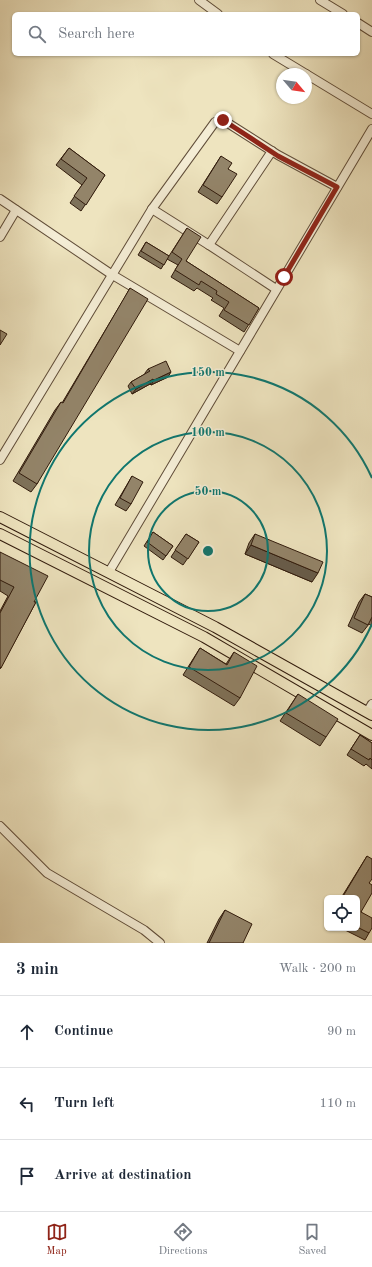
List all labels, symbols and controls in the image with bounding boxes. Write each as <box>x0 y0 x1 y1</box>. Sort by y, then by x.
search box <box>12 12 360 56</box>
icon: search <box>26 23 48 45</box>
text: Search here <box>58 27 135 42</box>
north arrow <box>276 68 312 104</box>
route end <box>214 111 232 129</box>
route start <box>275 268 293 286</box>
text: 150 m <box>191 366 225 379</box>
text: 100 m <box>191 427 225 439</box>
text: 50 m <box>195 485 222 498</box>
centre of rings <box>201 544 215 558</box>
map controls <box>324 895 360 931</box>
button: locate <box>324 895 360 931</box>
text: 3 min <box>16 961 59 978</box>
text: Walk · 200 m <box>279 962 356 975</box>
icon: ahead <box>16 1021 38 1043</box>
text: Continue <box>54 1024 113 1039</box>
text: 90 m <box>327 1025 356 1038</box>
icon: left <box>16 1093 38 1115</box>
text: Turn left <box>54 1096 114 1111</box>
text: 110 m <box>319 1097 356 1110</box>
icon: arrive <box>16 1165 38 1187</box>
text: Arrive at destination <box>54 1168 192 1183</box>
tab: Map <box>46 1221 68 1259</box>
tab: Directions <box>159 1221 207 1259</box>
tab: Saved <box>298 1221 326 1259</box>

